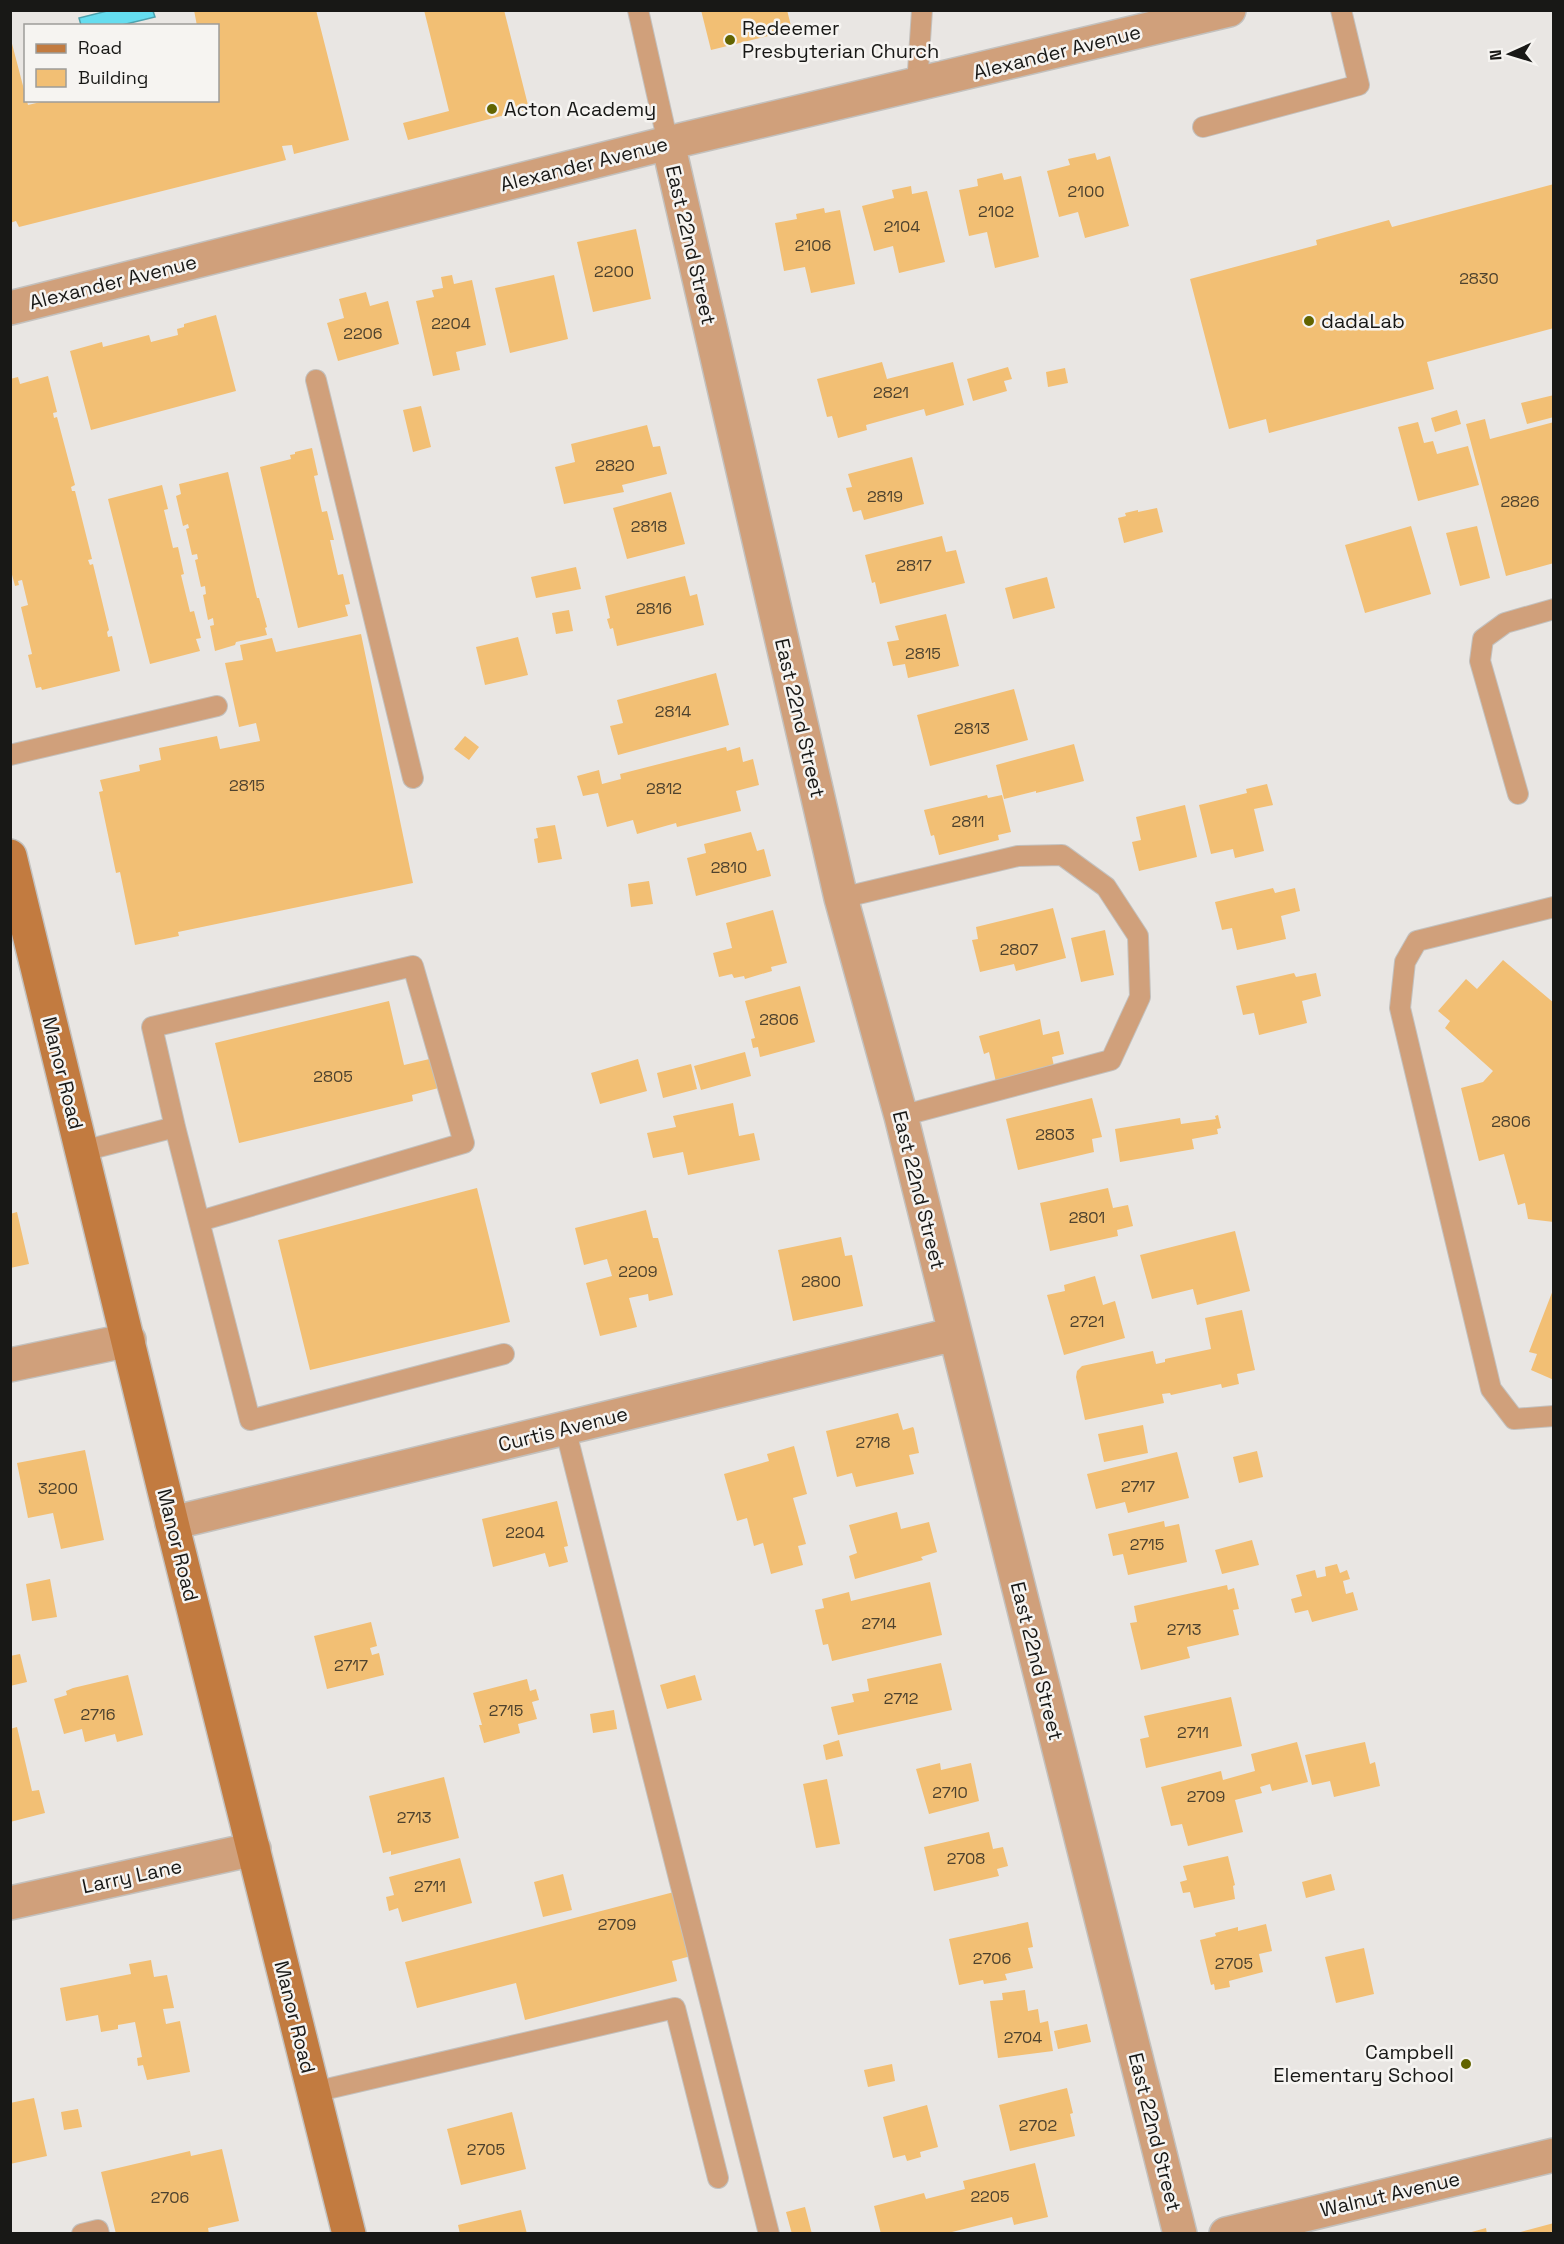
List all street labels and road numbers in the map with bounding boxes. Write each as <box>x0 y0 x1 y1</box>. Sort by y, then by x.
street label: Alexander Avenue <box>970 19 1144 85</box>
street label: Alexander Avenue <box>497 131 671 197</box>
street label: East 22nd Street <box>660 163 722 327</box>
street label: Alexander Avenue <box>26 249 200 315</box>
street label: East 22nd Street <box>769 636 831 800</box>
street label: Manor Road <box>36 1014 90 1132</box>
street label: East 22nd Street <box>887 1108 951 1272</box>
street label: Curtis Avenue <box>495 1400 631 1458</box>
street label: Manor Road <box>151 1486 205 1604</box>
street label: East 22nd Street <box>1005 1579 1069 1743</box>
street label: Larry Lane <box>80 1853 184 1899</box>
street label: Manor Road <box>268 1958 322 2076</box>
street label: East 22nd Street <box>1123 2050 1187 2214</box>
street label: Walnut Avenue <box>1318 2165 1462 2223</box>

